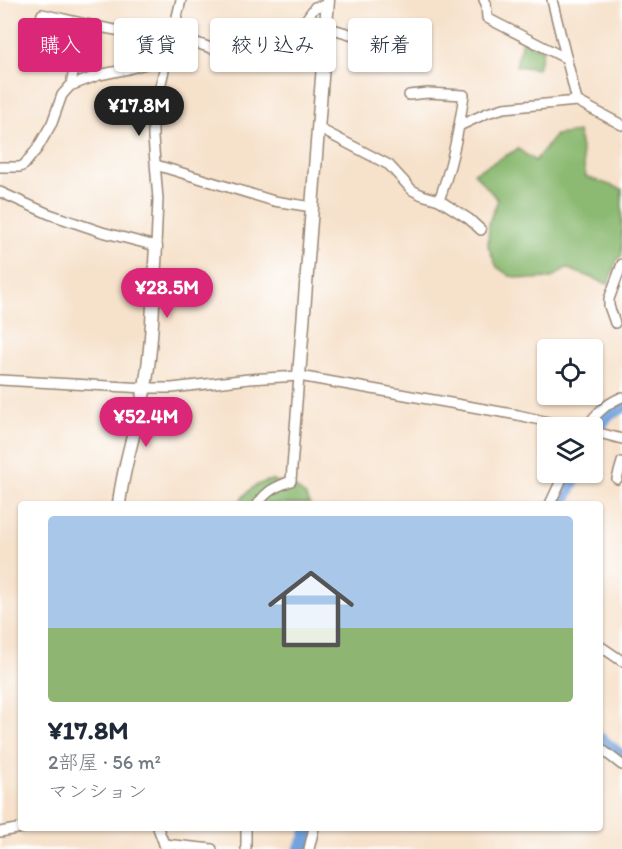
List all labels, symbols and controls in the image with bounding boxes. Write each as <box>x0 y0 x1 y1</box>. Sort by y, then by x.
chip: 購入 <box>18 18 102 72</box>
chip: 賃貸 <box>114 18 198 72</box>
chip: 絞り込み <box>210 18 336 72</box>
chip: 新着 <box>348 18 432 72</box>
pin: ¥17.8M <box>90 86 188 137</box>
text: ¥17.8M <box>108 93 170 117</box>
pin: ¥28.5M <box>118 268 216 319</box>
text: ¥28.5M <box>135 275 199 299</box>
map controls <box>537 339 603 483</box>
button: locate <box>537 339 603 405</box>
pin: ¥52.4M <box>97 397 195 448</box>
text: ¥52.4M <box>114 404 178 428</box>
button: layers <box>537 417 603 483</box>
icon: home <box>257 555 365 663</box>
text: ¥17.8M <box>48 714 129 746</box>
text: 2部屋 · 56 m² <box>48 750 161 774</box>
text: マンション <box>48 779 147 803</box>

